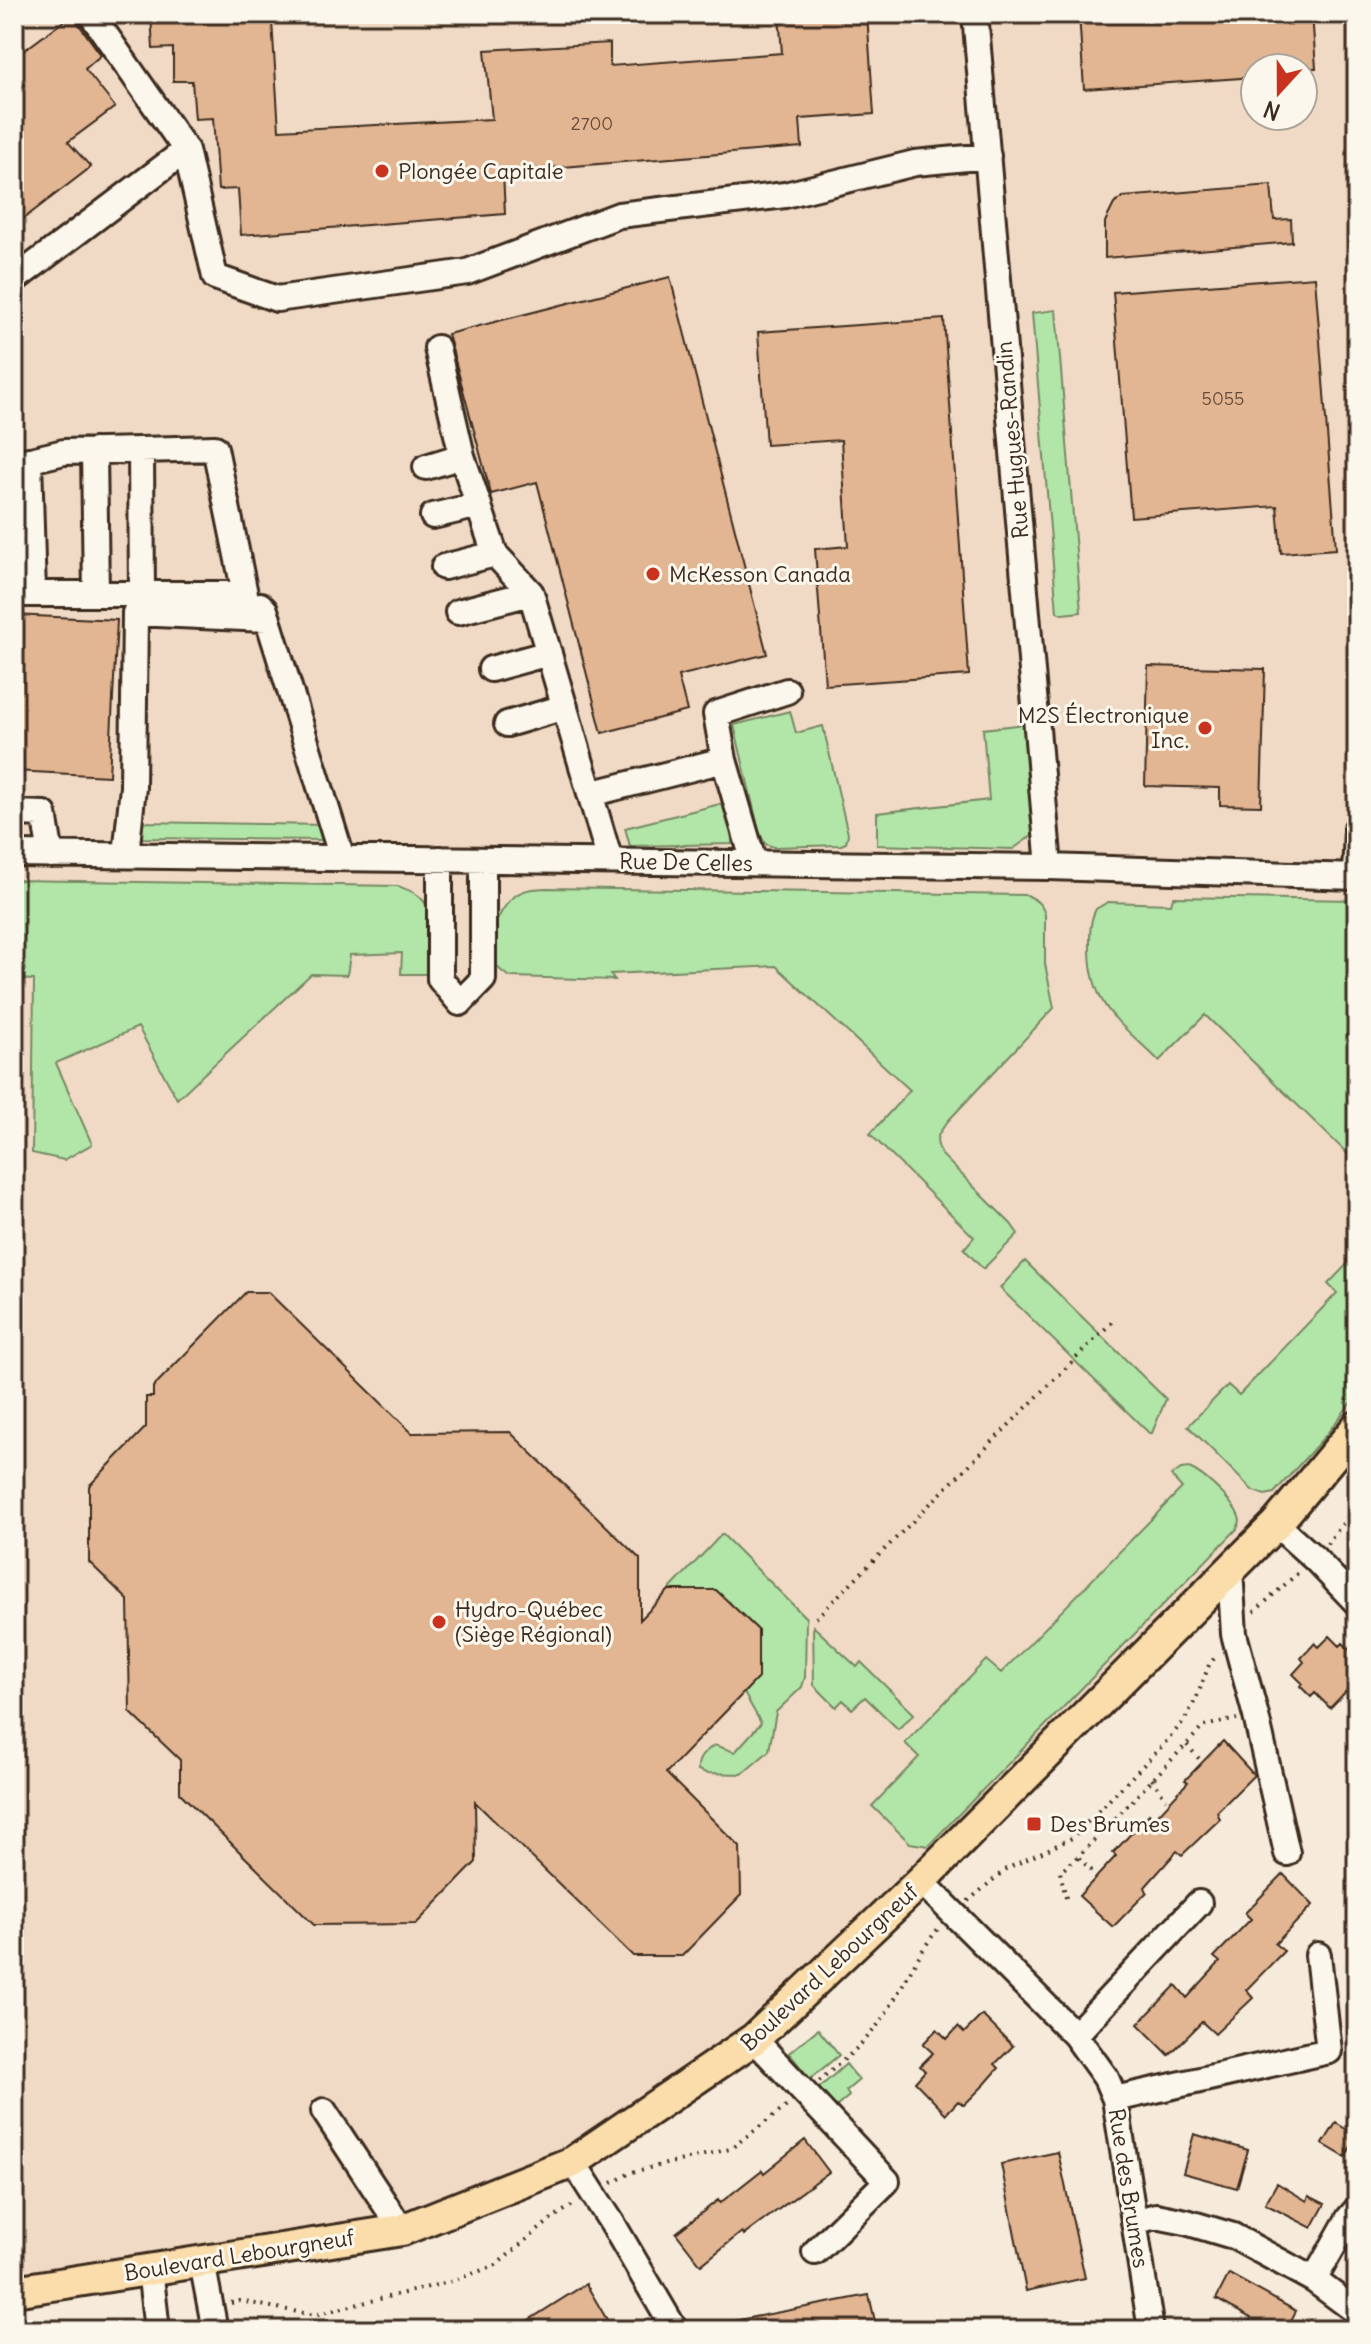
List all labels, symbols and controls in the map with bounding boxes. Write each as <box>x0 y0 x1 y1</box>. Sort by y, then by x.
north arrow <box>1239 52 1319 132</box>
text: N <box>1260 95 1284 126</box>
house number: 2700 <box>571 112 613 135</box>
place label: Plongée Capitale <box>398 157 564 185</box>
marker: Plongée Capitale <box>373 162 391 180</box>
street label: Rue Hugues-Randin <box>989 340 1035 540</box>
house number: 5055 <box>1202 387 1244 410</box>
place label: McKesson Canada <box>669 560 851 588</box>
marker: McKesson Canada <box>644 565 662 583</box>
place label: M2S Électronique Inc. <box>1018 701 1189 754</box>
marker: M2S Électronique Inc. <box>1196 719 1214 737</box>
street label: Rue De Celles <box>619 847 753 877</box>
place label: Hydro-Québec (Siège Régional) <box>455 1595 612 1648</box>
marker: Hydro-Québec (Siège Régional) <box>430 1613 448 1631</box>
place label: Des Brumes <box>1050 1810 1170 1838</box>
marker: Des Brumes <box>1025 1815 1043 1833</box>
street label: Boulevard Lebourgneuf <box>734 1877 924 2057</box>
street label: Rue des Brumes <box>1103 2106 1155 2270</box>
street label: Boulevard Lebourgneuf <box>122 2223 357 2287</box>

